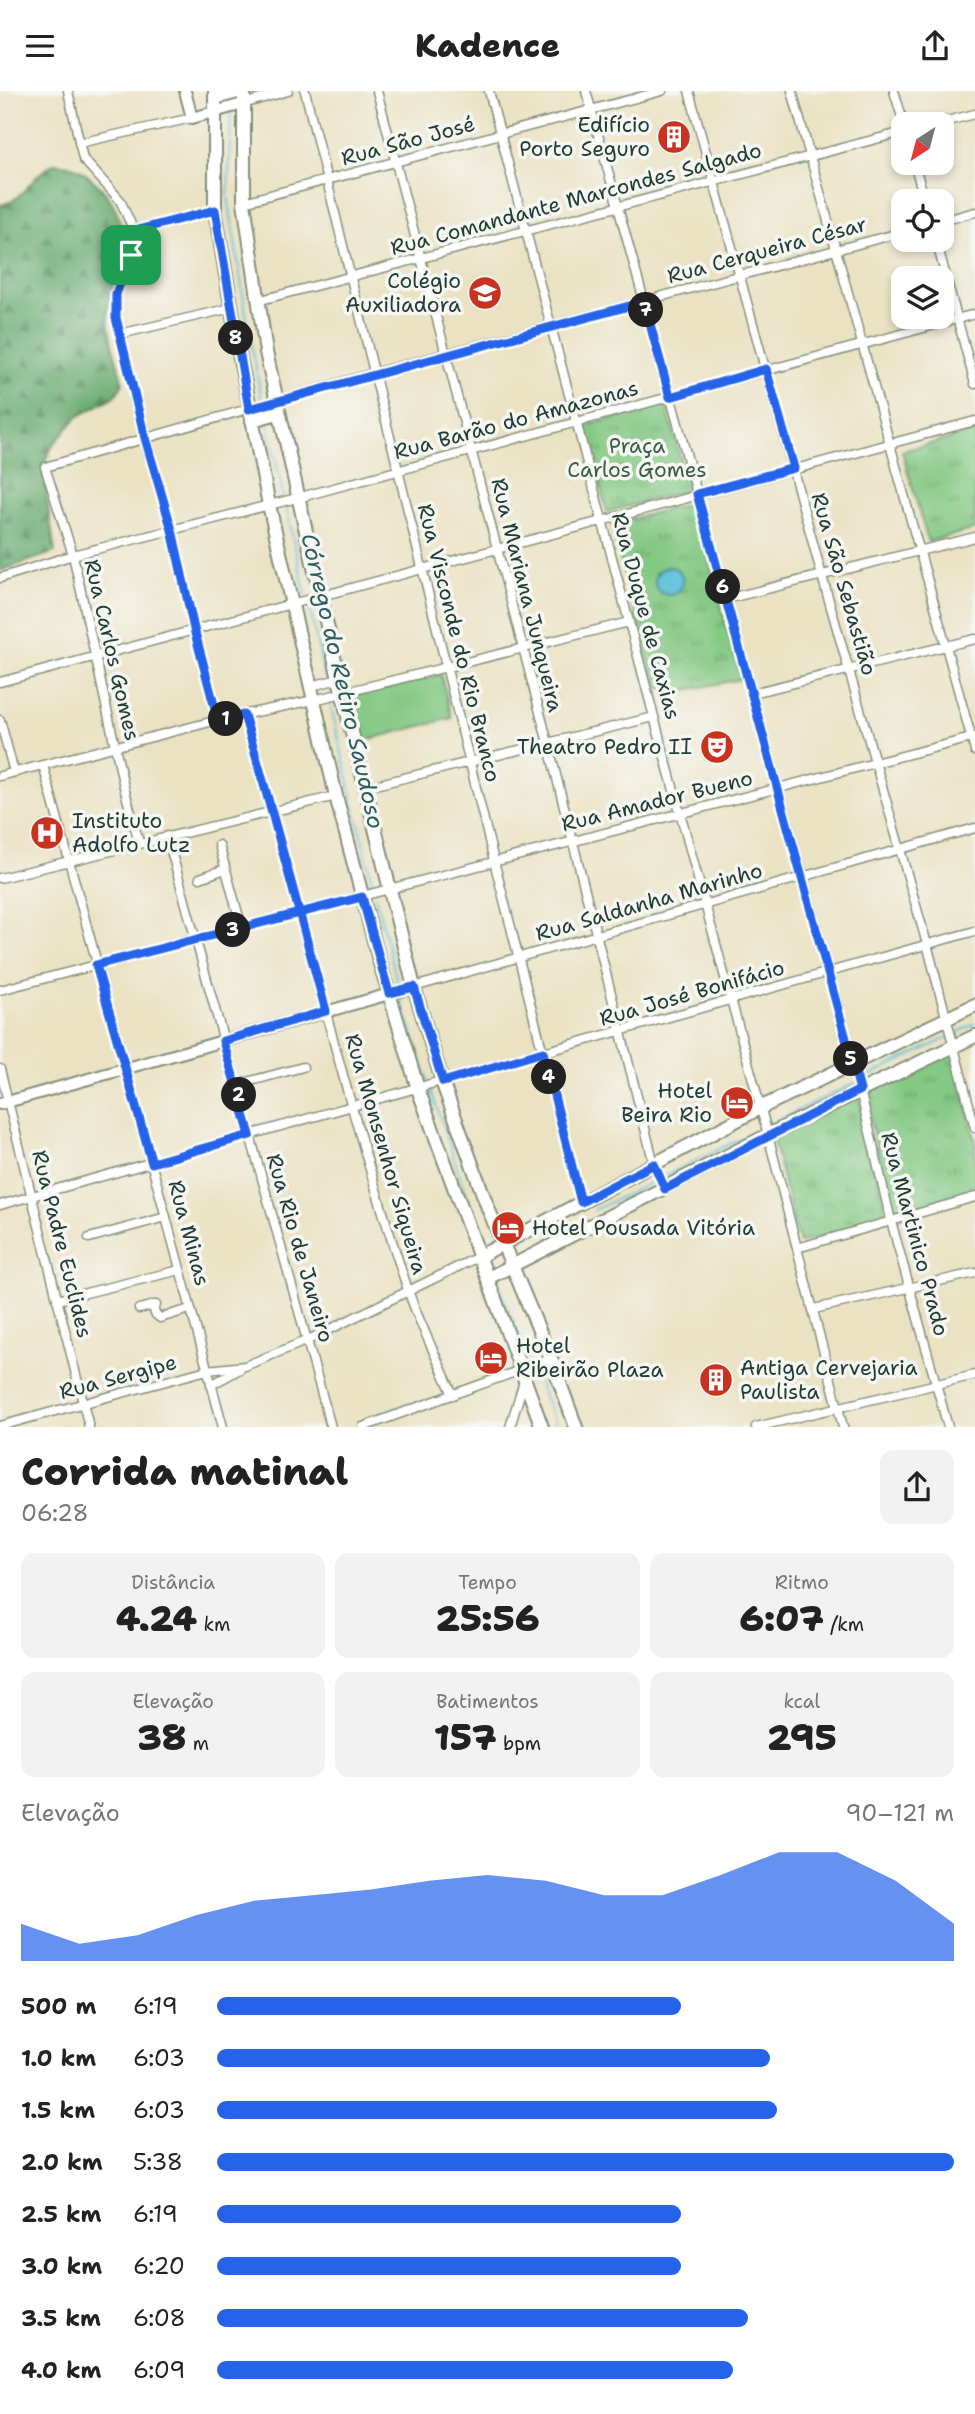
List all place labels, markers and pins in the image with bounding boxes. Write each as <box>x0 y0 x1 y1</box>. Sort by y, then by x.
place label: Edifício Porto Seguro <box>519 111 650 163</box>
building icon: Edifício Porto Seguro <box>655 118 693 156</box>
pin <box>101 225 161 285</box>
place label: Colégio Auxiliadora <box>345 267 461 319</box>
school or university icon: Colégio Auxiliadora <box>466 274 504 312</box>
pin: 7 <box>628 293 664 327</box>
pin: 8 <box>218 321 254 355</box>
pin: 6 <box>706 569 740 605</box>
pin: 1 <box>208 701 244 737</box>
theatre icon: Theatro Pedro II <box>698 728 736 766</box>
place label: Theatro Pedro II <box>517 733 692 761</box>
place label: Instituto Adolfo Lutz <box>72 807 190 859</box>
hospital icon: Instituto Adolfo Lutz <box>28 814 66 852</box>
pin: 3 <box>216 913 250 947</box>
pin: 5 <box>834 1041 868 1077</box>
pin: 4 <box>532 1059 566 1095</box>
pin: 2 <box>222 1077 256 1112</box>
place label: Hotel Beira Rio <box>621 1077 713 1129</box>
hotel icon: Hotel Beira Rio <box>718 1084 756 1122</box>
hotel icon: Hotel Pousada Vitória <box>489 1209 527 1247</box>
place label: Hotel Pousada Vitória <box>532 1214 755 1242</box>
place label: Hotel Ribeirão Plaza <box>516 1332 664 1384</box>
hotel icon: Hotel Ribeirão Plaza <box>472 1339 510 1377</box>
place label: Antiga Cervejaria Paulista <box>740 1354 918 1406</box>
building icon: Antiga Cervejaria Paulista <box>697 1361 735 1399</box>

